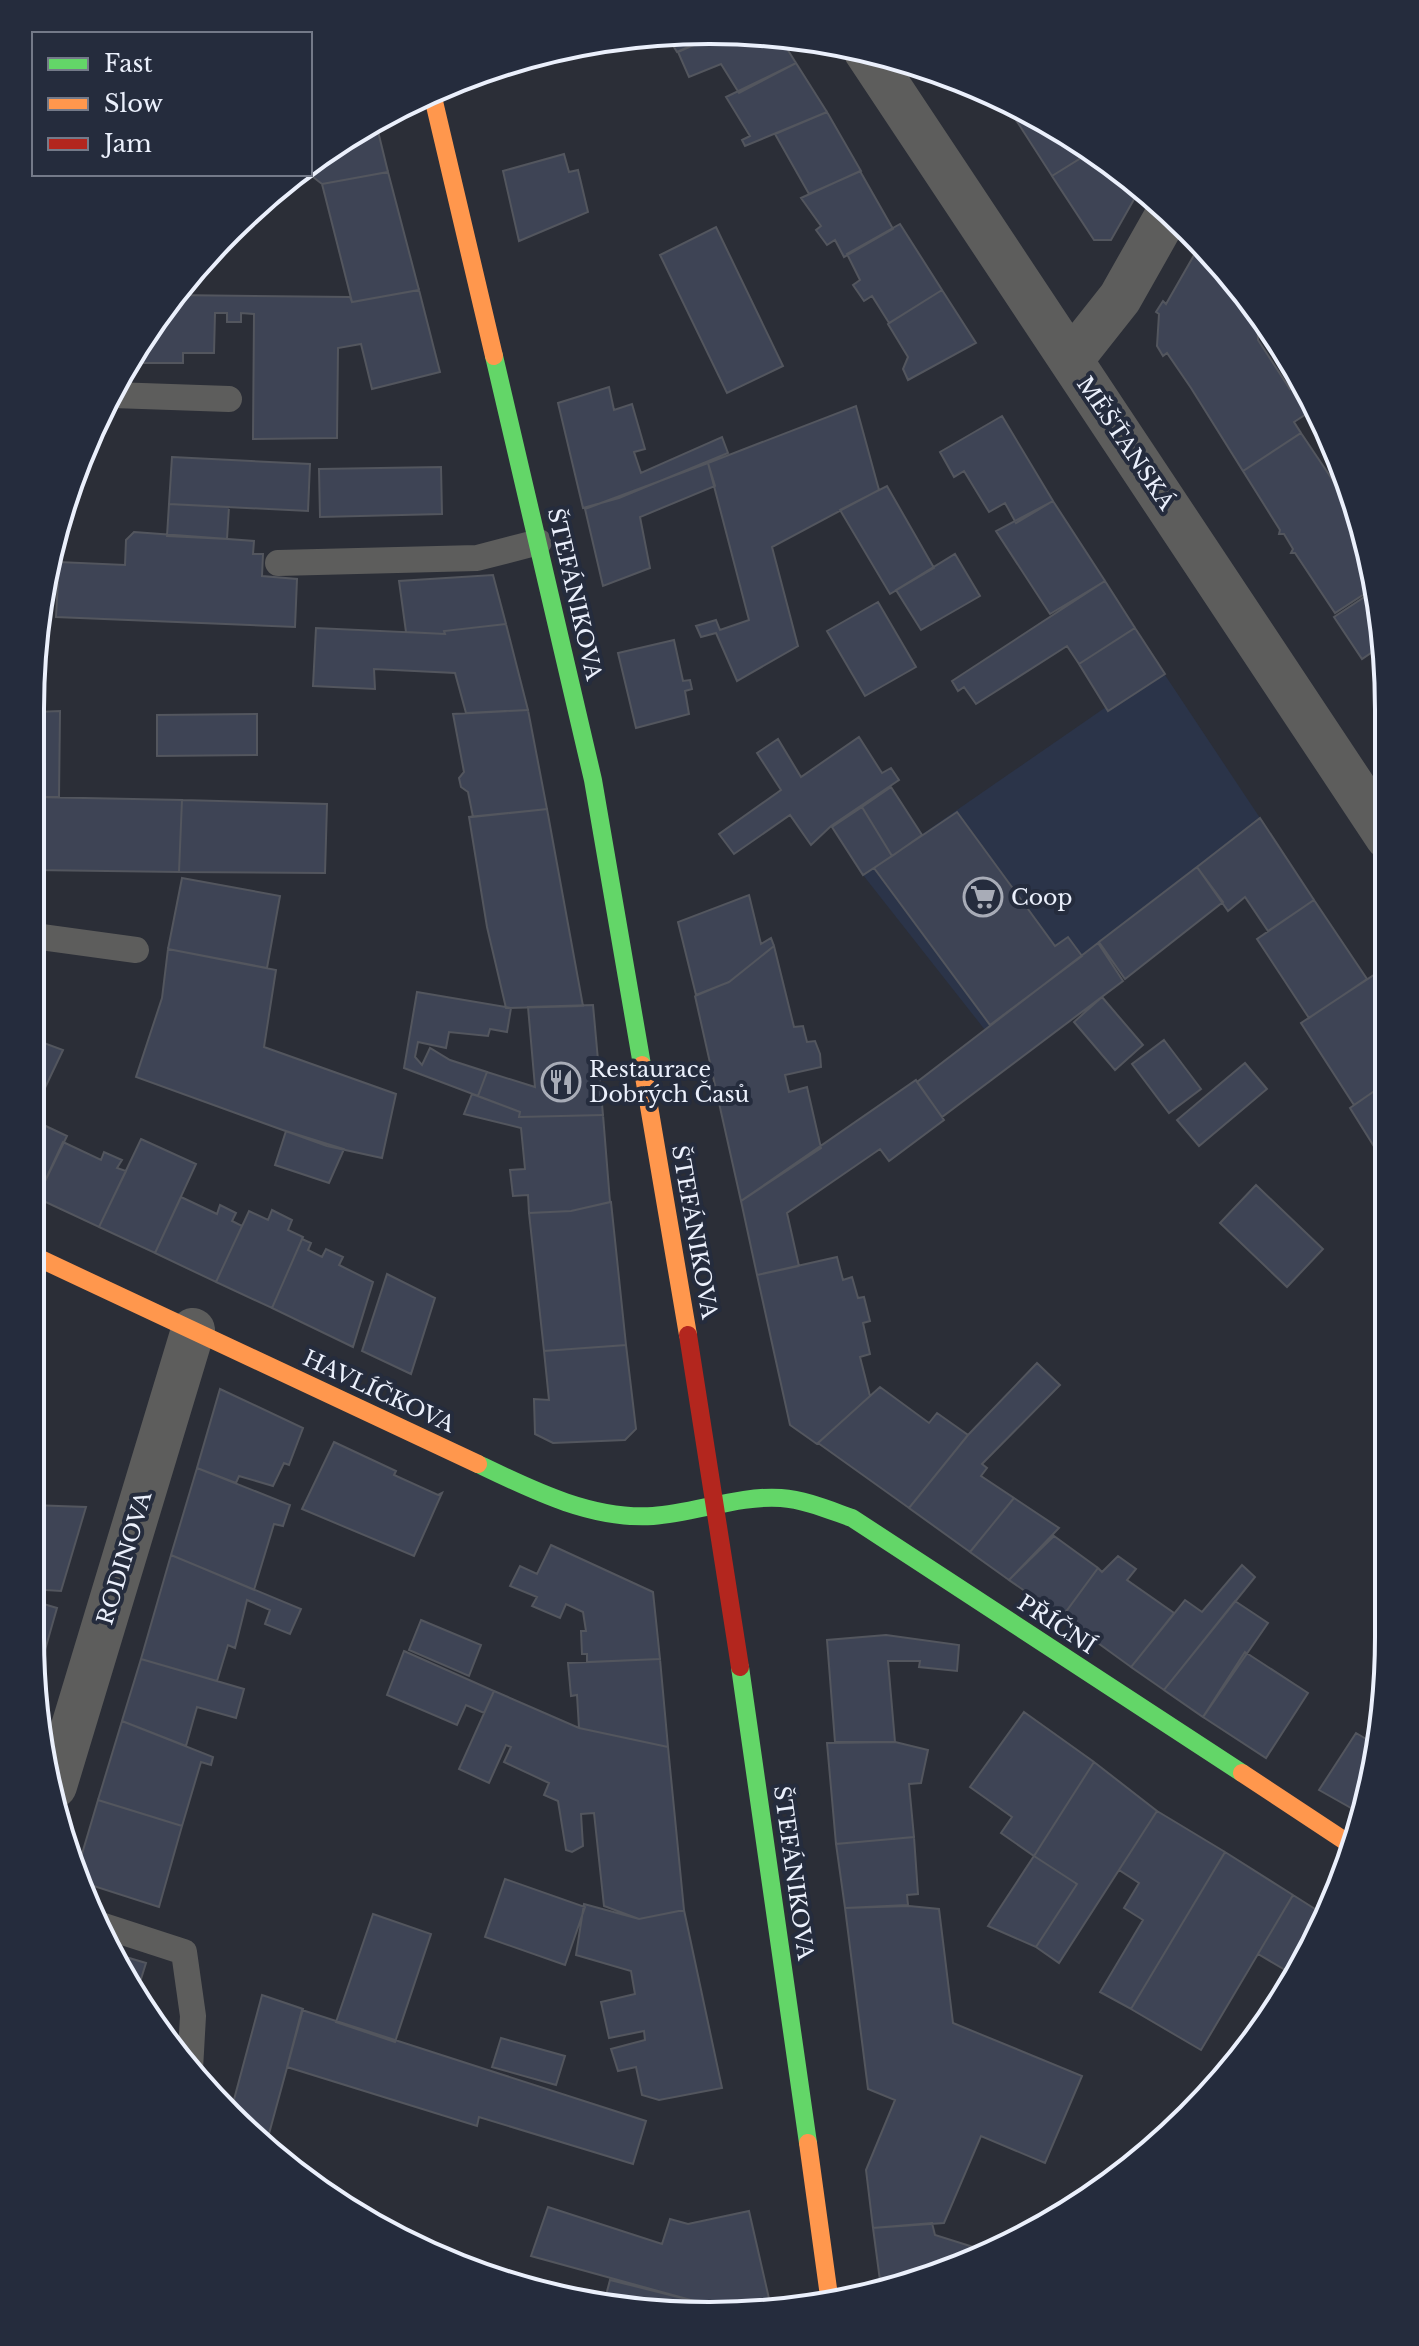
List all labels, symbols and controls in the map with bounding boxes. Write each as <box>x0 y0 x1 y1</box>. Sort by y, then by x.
legend <box>32 32 312 176</box>
text: Fast <box>104 49 152 78</box>
text: Slow <box>104 89 163 118</box>
text: Jam <box>101 129 152 158</box>
street label: MĚŠŤANSKÁ <box>1071 371 1182 516</box>
street label: ŠTEFÁNIKOVA <box>542 505 609 684</box>
supermarket icon: Coop <box>962 876 1004 918</box>
place label: Coop <box>1011 884 1072 911</box>
place label: Restaurace Dobrých Časů <box>589 1056 749 1108</box>
restaurant icon: Restaurace Dobrých Časů <box>540 1061 582 1103</box>
street label: ŠTEFÁNIKOVA <box>666 1143 724 1322</box>
street label: HAVLÍČKOVA <box>299 1344 460 1439</box>
street label: RODINOVA <box>91 1487 158 1628</box>
street label: PŘÍČNÍ <box>1012 1588 1102 1660</box>
street label: ŠTEFÁNIKOVA <box>768 1784 820 1963</box>

